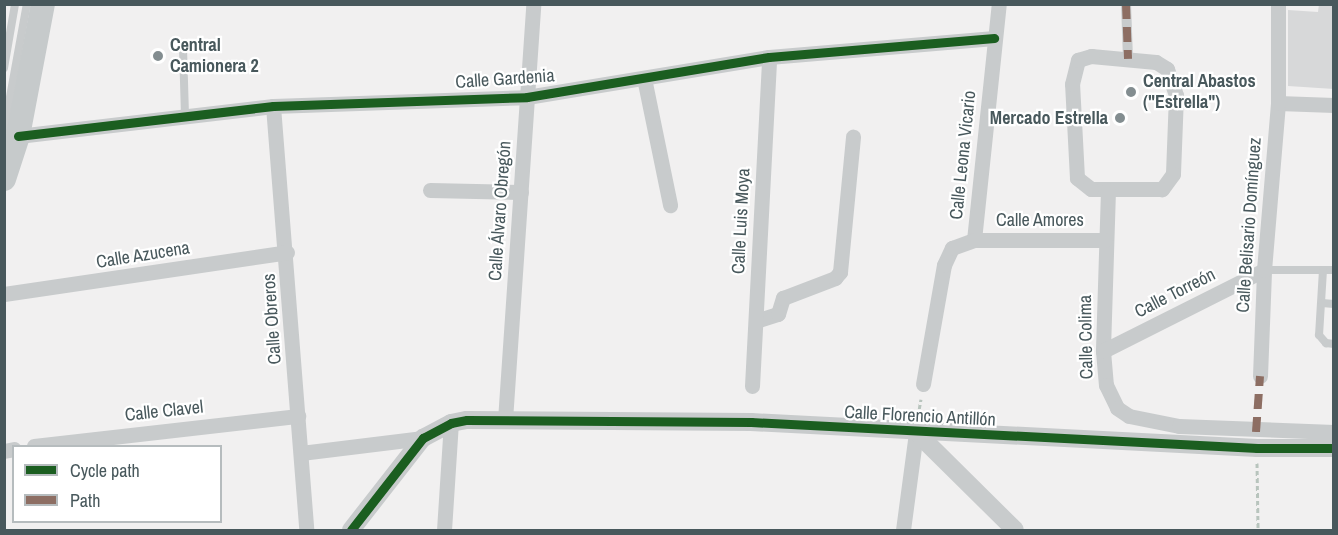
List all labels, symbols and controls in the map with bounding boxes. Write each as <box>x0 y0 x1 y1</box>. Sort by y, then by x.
place label: Central Camionera 2 <box>170 35 259 78</box>
marker: Central Camionera 2 <box>151 49 165 63</box>
street label: Calle Gardenia <box>455 65 555 93</box>
place label: Central Abastos ("Estrella") <box>1143 71 1256 113</box>
marker: Central Abastos ("Estrella") <box>1124 85 1138 99</box>
street label: Calle Leona Vicario <box>945 90 981 220</box>
place label: Mercado Estrella <box>990 107 1108 129</box>
marker: Mercado Estrella <box>1113 111 1127 125</box>
street label: Calle Belisario Domínguez <box>1232 137 1266 313</box>
street label: Calle Álvaro Obregón <box>484 140 516 282</box>
street label: Calle Luis Moya <box>727 168 755 274</box>
street label: Calle Amores <box>996 209 1084 231</box>
street label: Calle Azucena <box>94 237 192 273</box>
street label: Calle Torreón <box>1131 263 1219 323</box>
street label: Calle Obreros <box>258 273 286 365</box>
street label: Calle Colima <box>1074 295 1098 379</box>
street label: Calle Clavel <box>124 396 204 426</box>
street label: Calle Florencio Antillón <box>843 401 997 431</box>
legend <box>12 445 222 523</box>
text: Cycle path <box>70 458 140 483</box>
text: Path <box>70 488 100 513</box>

